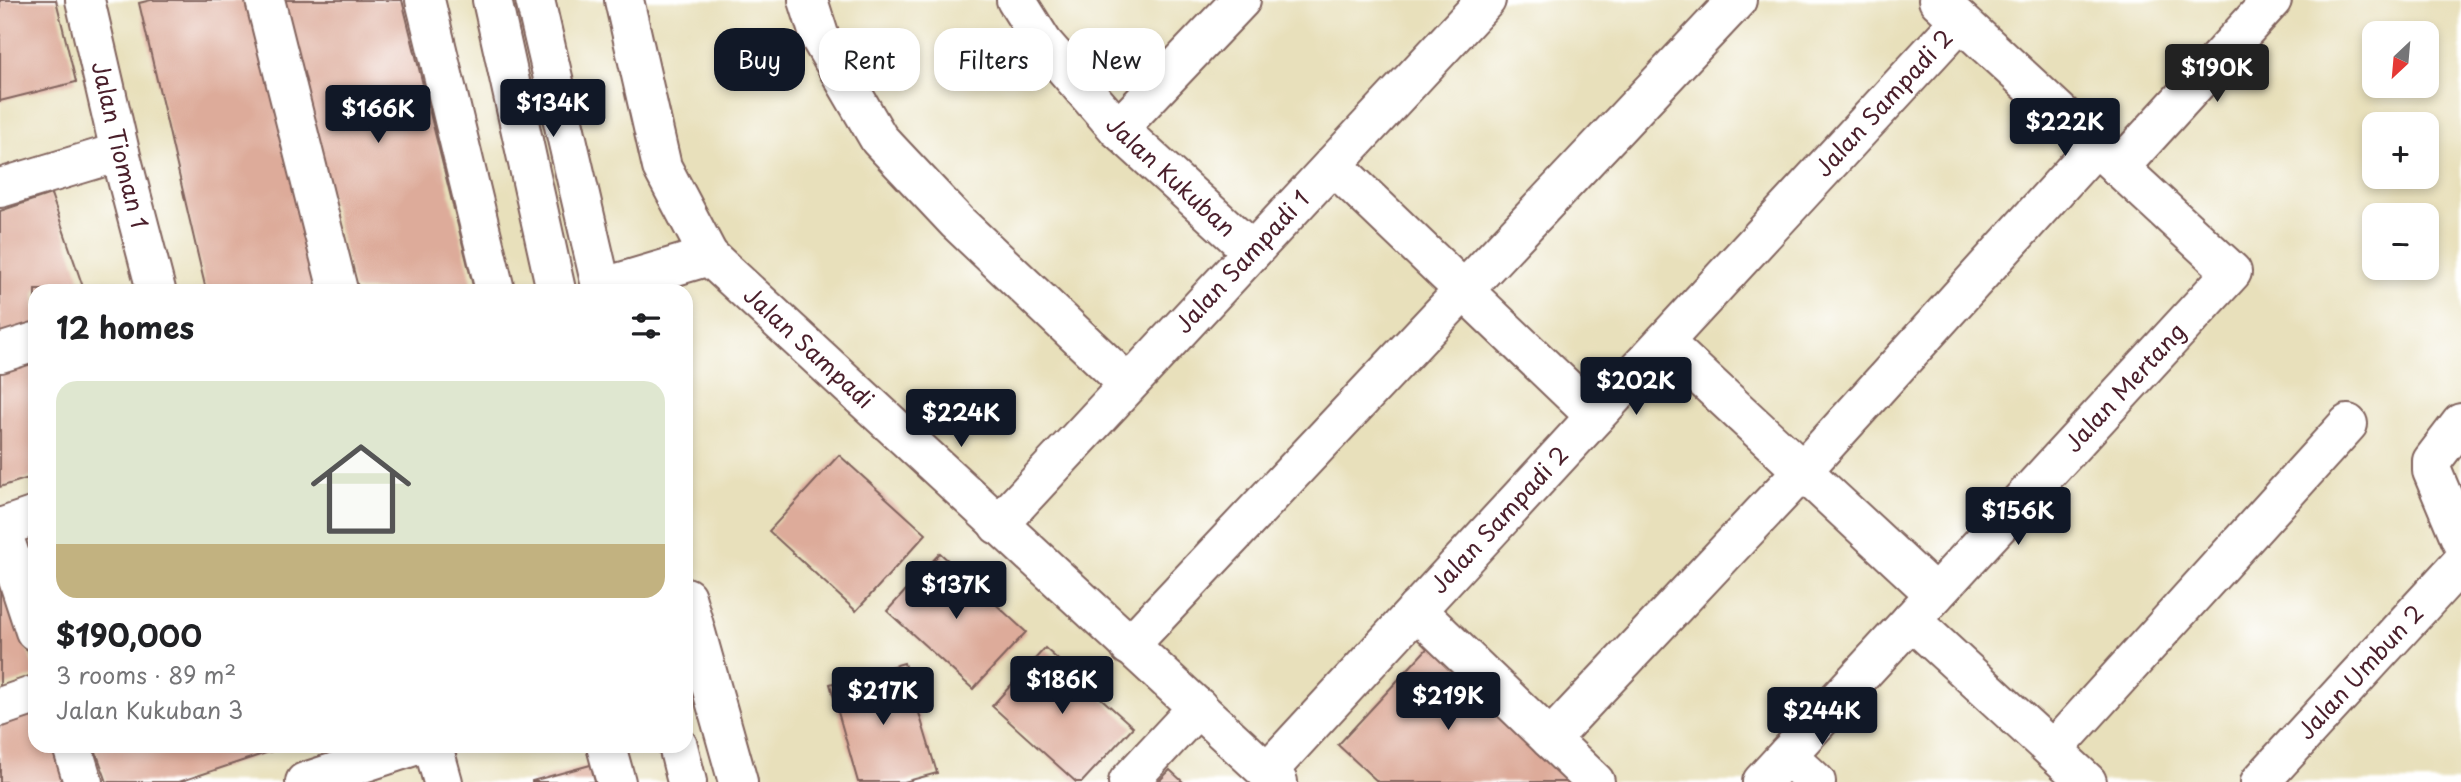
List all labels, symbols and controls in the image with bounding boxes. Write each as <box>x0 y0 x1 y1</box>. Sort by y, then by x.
street label: Jalan Sampadi 2 <box>1806 21 1960 184</box>
north arrow <box>2362 21 2440 98</box>
map controls <box>2362 21 2439 280</box>
chip: Buy <box>714 28 805 91</box>
chip: Rent <box>819 28 920 91</box>
chip: Filters <box>934 28 1053 91</box>
chip: New <box>1067 28 1165 91</box>
pin: $190K <box>2168 44 2266 104</box>
text: $190K <box>2181 49 2253 84</box>
street label: Jalan Tioman 1 <box>84 58 158 232</box>
pin: $134K <box>504 80 602 139</box>
text: $134K <box>516 84 590 119</box>
pin: $166K <box>329 86 427 145</box>
text: $166K <box>341 90 415 125</box>
pin: $222K <box>2016 99 2114 158</box>
text: $222K <box>2026 103 2104 138</box>
street label: Jalan Kukuban <box>1098 108 1244 244</box>
button: + <box>2362 112 2439 189</box>
street label: Jalan Sampadi 1 <box>1166 182 1317 340</box>
button: − <box>2362 203 2439 280</box>
street label: Jalan Sampadi <box>736 277 882 416</box>
text: 12 homes <box>56 304 194 349</box>
icon: filters <box>627 307 665 345</box>
street label: Jalan Mertang <box>2055 314 2193 459</box>
pin: $202K <box>1587 358 1685 417</box>
text: $202K <box>1597 362 1675 397</box>
pin: $224K <box>912 390 1010 449</box>
text: $224K <box>922 394 1000 429</box>
icon: home <box>298 426 424 552</box>
street label: Jalan Sampadi 2 <box>1421 437 1576 601</box>
pin: $156K <box>1969 488 2067 547</box>
text: $156K <box>1982 492 2054 527</box>
pin: $137K <box>907 562 1005 621</box>
text: $137K <box>921 566 991 601</box>
street label: Jalan Umbun 2 <box>2288 596 2431 747</box>
text: $190,000 <box>56 612 202 657</box>
pin: $186K <box>1013 656 1111 716</box>
text: 3 rooms · 89 m² <box>56 657 236 692</box>
text: $186K <box>1026 661 1098 696</box>
pin: $217K <box>834 668 932 727</box>
text: $217K <box>848 672 918 707</box>
pin: $219K <box>1399 672 1497 732</box>
text: $219K <box>1412 677 1484 712</box>
pin: $244K <box>1773 688 1871 747</box>
text: Jalan Kukuban 3 <box>56 692 243 727</box>
text: $244K <box>1783 692 1861 727</box>

